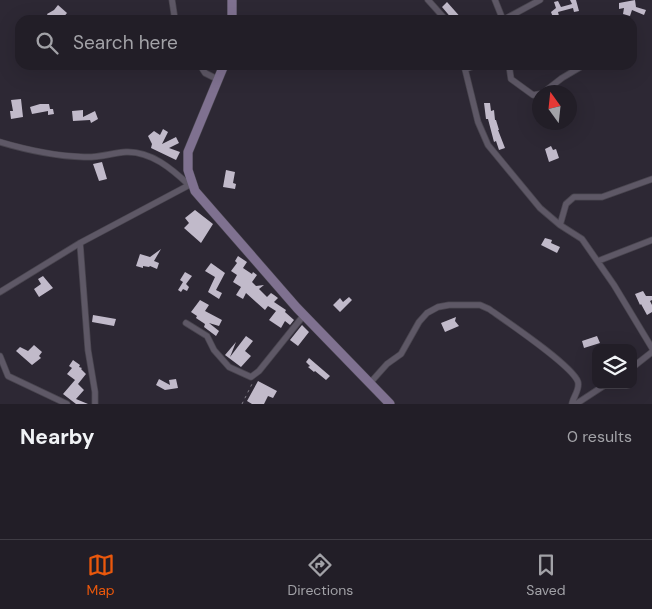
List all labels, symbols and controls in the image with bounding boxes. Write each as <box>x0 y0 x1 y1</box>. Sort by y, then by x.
search box <box>15 15 637 70</box>
icon: search <box>33 29 61 57</box>
text: Search here <box>73 30 178 55</box>
north arrow <box>532 85 577 130</box>
map controls <box>592 344 637 389</box>
button: layers <box>592 344 637 389</box>
text: Nearby <box>20 423 94 451</box>
text: 0 results <box>567 426 632 447</box>
tab: Map <box>86 551 115 599</box>
tab: Directions <box>288 551 353 599</box>
tab: Saved <box>526 551 566 599</box>

